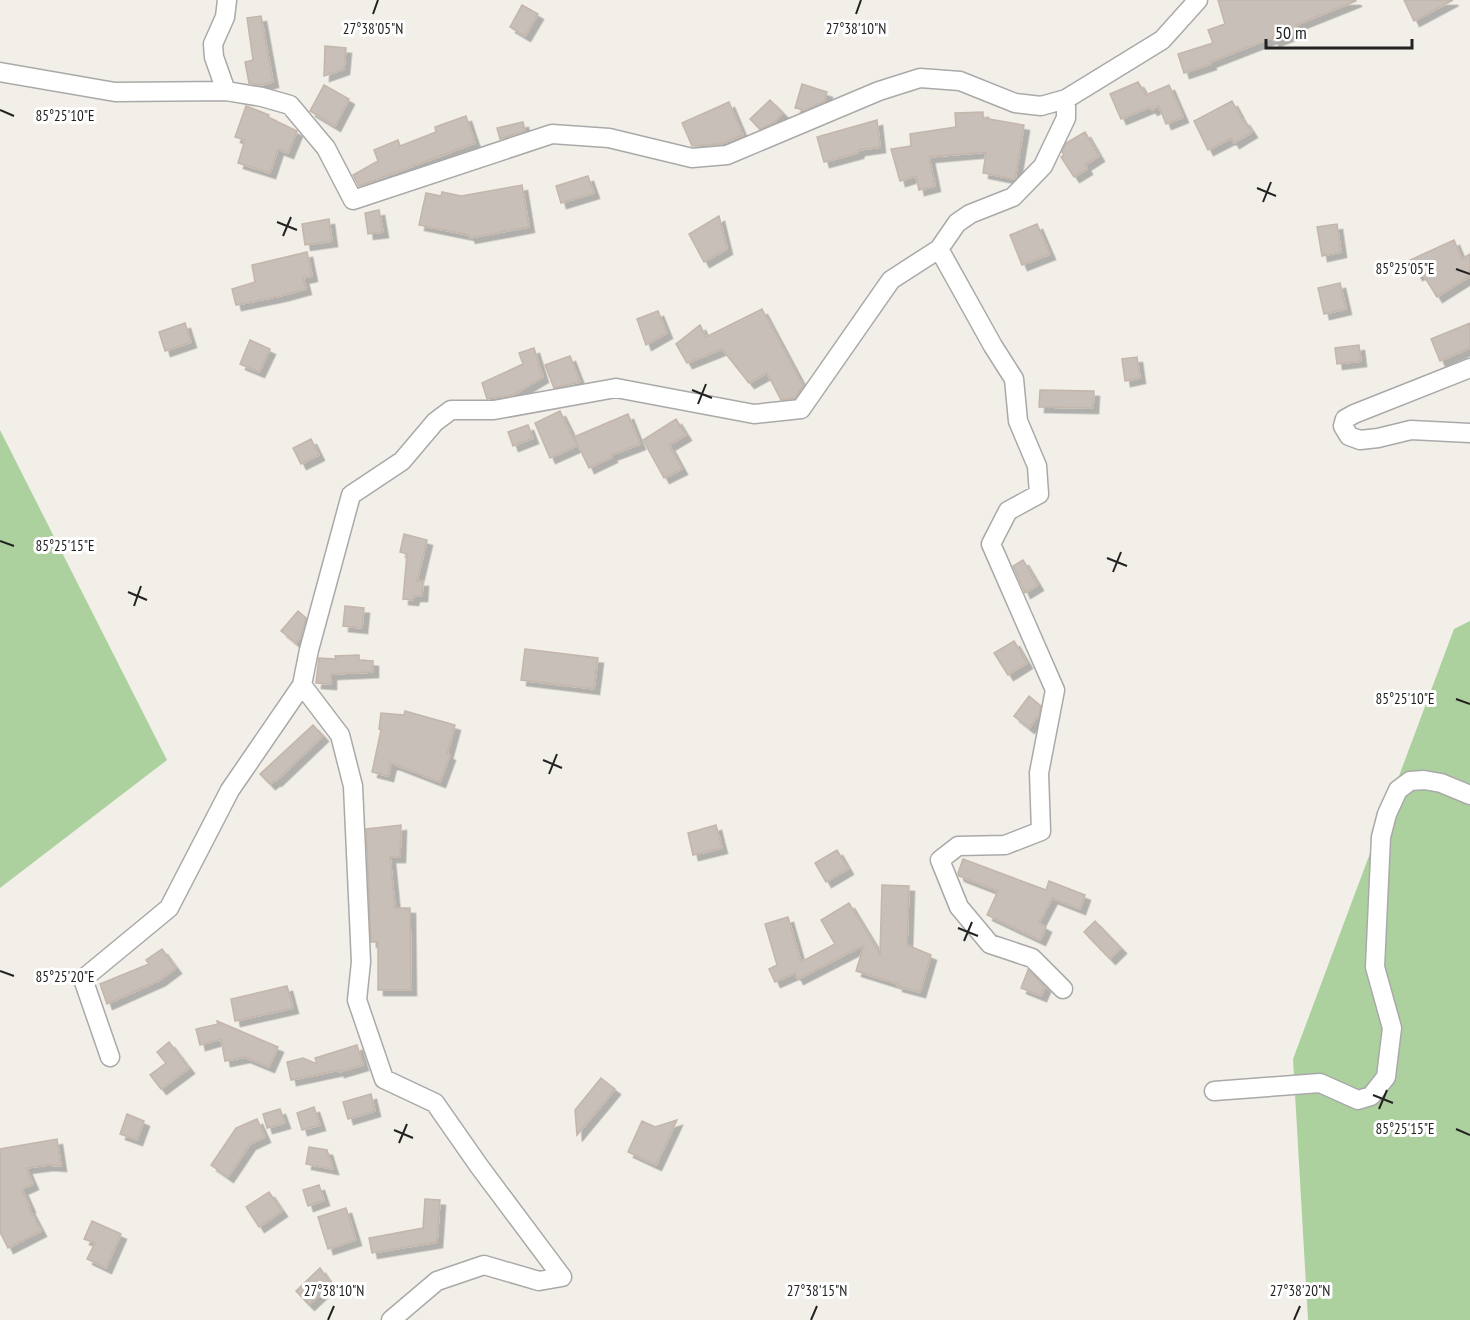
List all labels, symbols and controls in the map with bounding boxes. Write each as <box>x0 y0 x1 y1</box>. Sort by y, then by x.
scale bar <box>1266 12 1412 50</box>
text: 27°38'05"N <box>343 19 403 38</box>
text: 27°38'10"N <box>826 19 886 38</box>
text: 50 m <box>1275 21 1307 44</box>
text: 85°25'10"E <box>35 106 95 125</box>
text: 85°25'05"E <box>1375 259 1435 278</box>
text: 85°25'15"E <box>35 536 95 555</box>
text: 85°25'10"E <box>1375 689 1435 708</box>
text: 85°25'20"E <box>35 967 95 986</box>
text: 85°25'15"E <box>1375 1119 1435 1138</box>
text: 27°38'10"N <box>304 1281 364 1300</box>
text: 27°38'15"N <box>787 1281 847 1300</box>
text: 27°38'20"N <box>1270 1281 1330 1300</box>

